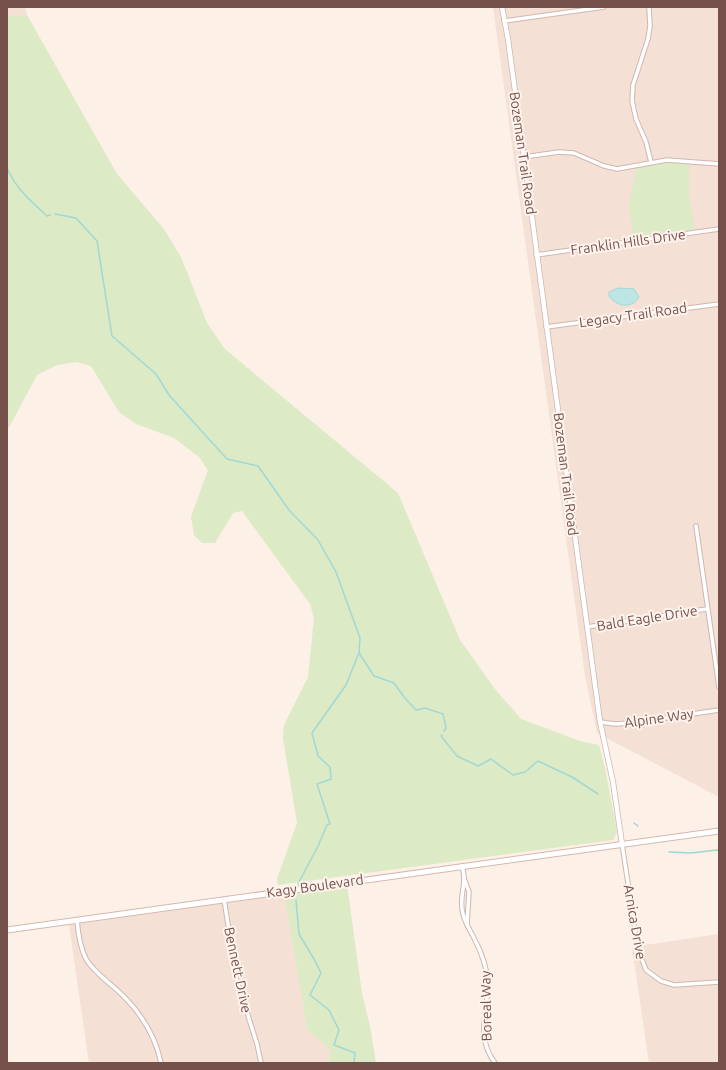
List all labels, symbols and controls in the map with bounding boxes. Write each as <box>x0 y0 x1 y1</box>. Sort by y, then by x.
street label: Bozeman Trail Road <box>506 91 540 215</box>
street label: Franklin Hills Drive <box>570 226 686 258</box>
street label: Legacy Trail Road <box>578 299 688 331</box>
street label: Bozeman Trail Road <box>551 412 581 536</box>
street label: Bald Eagle Drive <box>595 602 699 634</box>
street label: Alpine Way <box>623 705 695 731</box>
street label: Kagy Boulevard <box>266 871 364 901</box>
street label: Arnica Drive <box>621 883 649 961</box>
street label: Bennett Drive <box>221 925 255 1015</box>
street label: Boreal Way <box>477 970 495 1042</box>

